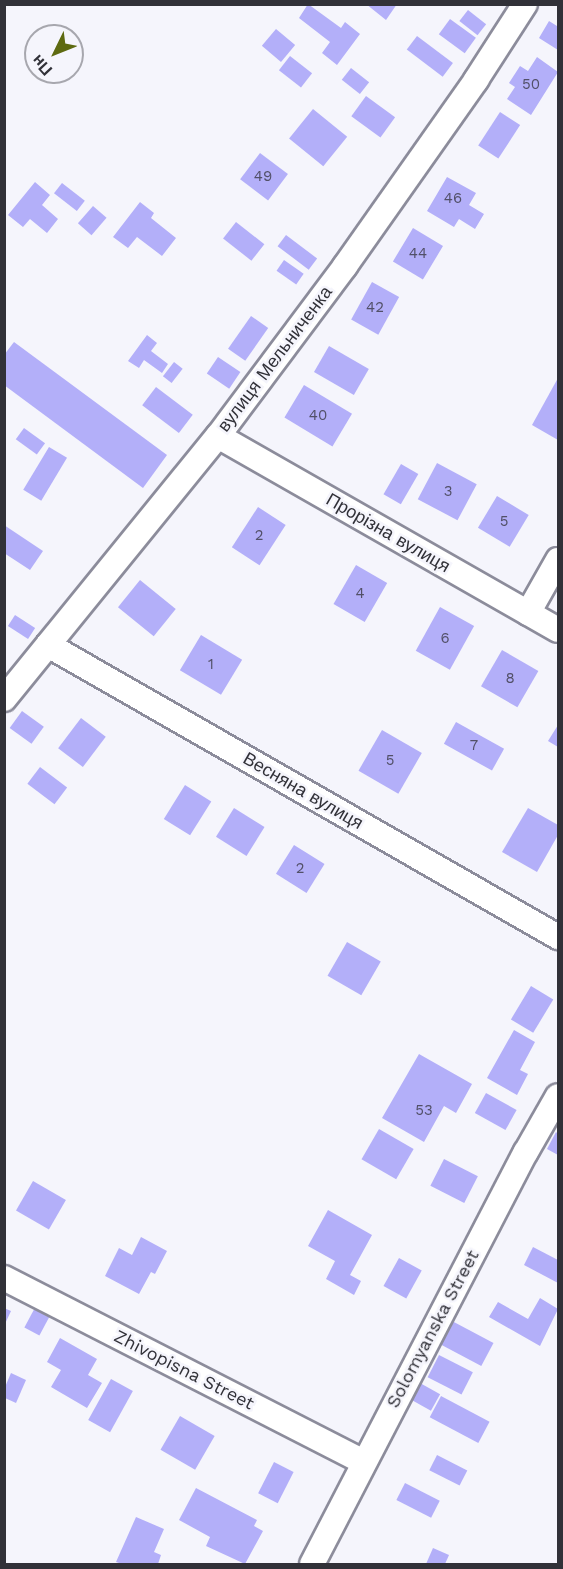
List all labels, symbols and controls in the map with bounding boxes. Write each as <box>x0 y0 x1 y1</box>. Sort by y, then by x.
north arrow <box>24 24 84 84</box>
text: Пн <box>28 51 56 79</box>
house number: 50 <box>522 76 540 94</box>
house number: 49 <box>254 168 272 186</box>
house number: 46 <box>444 190 462 208</box>
house number: 44 <box>409 245 427 263</box>
street label: вулиця Мельниченка <box>213 282 337 436</box>
house number: 42 <box>366 299 384 317</box>
house number: 40 <box>309 407 327 425</box>
house number: 3 <box>444 483 452 501</box>
street label: Прорізна вулиця <box>322 489 454 577</box>
house number: 5 <box>500 513 508 531</box>
house number: 2 <box>255 527 263 545</box>
house number: 4 <box>355 585 365 603</box>
house number: 6 <box>440 630 450 648</box>
house number: 1 <box>208 656 214 674</box>
house number: 8 <box>505 670 515 688</box>
house number: 7 <box>470 737 478 755</box>
street label: Весняна вулиця <box>239 748 367 834</box>
house number: 5 <box>386 752 394 770</box>
house number: 2 <box>296 860 304 878</box>
house number: 53 <box>415 1102 433 1120</box>
street label: Solomyanska Street <box>382 1246 484 1412</box>
street label: Zhivopisna Street <box>110 1325 258 1415</box>

